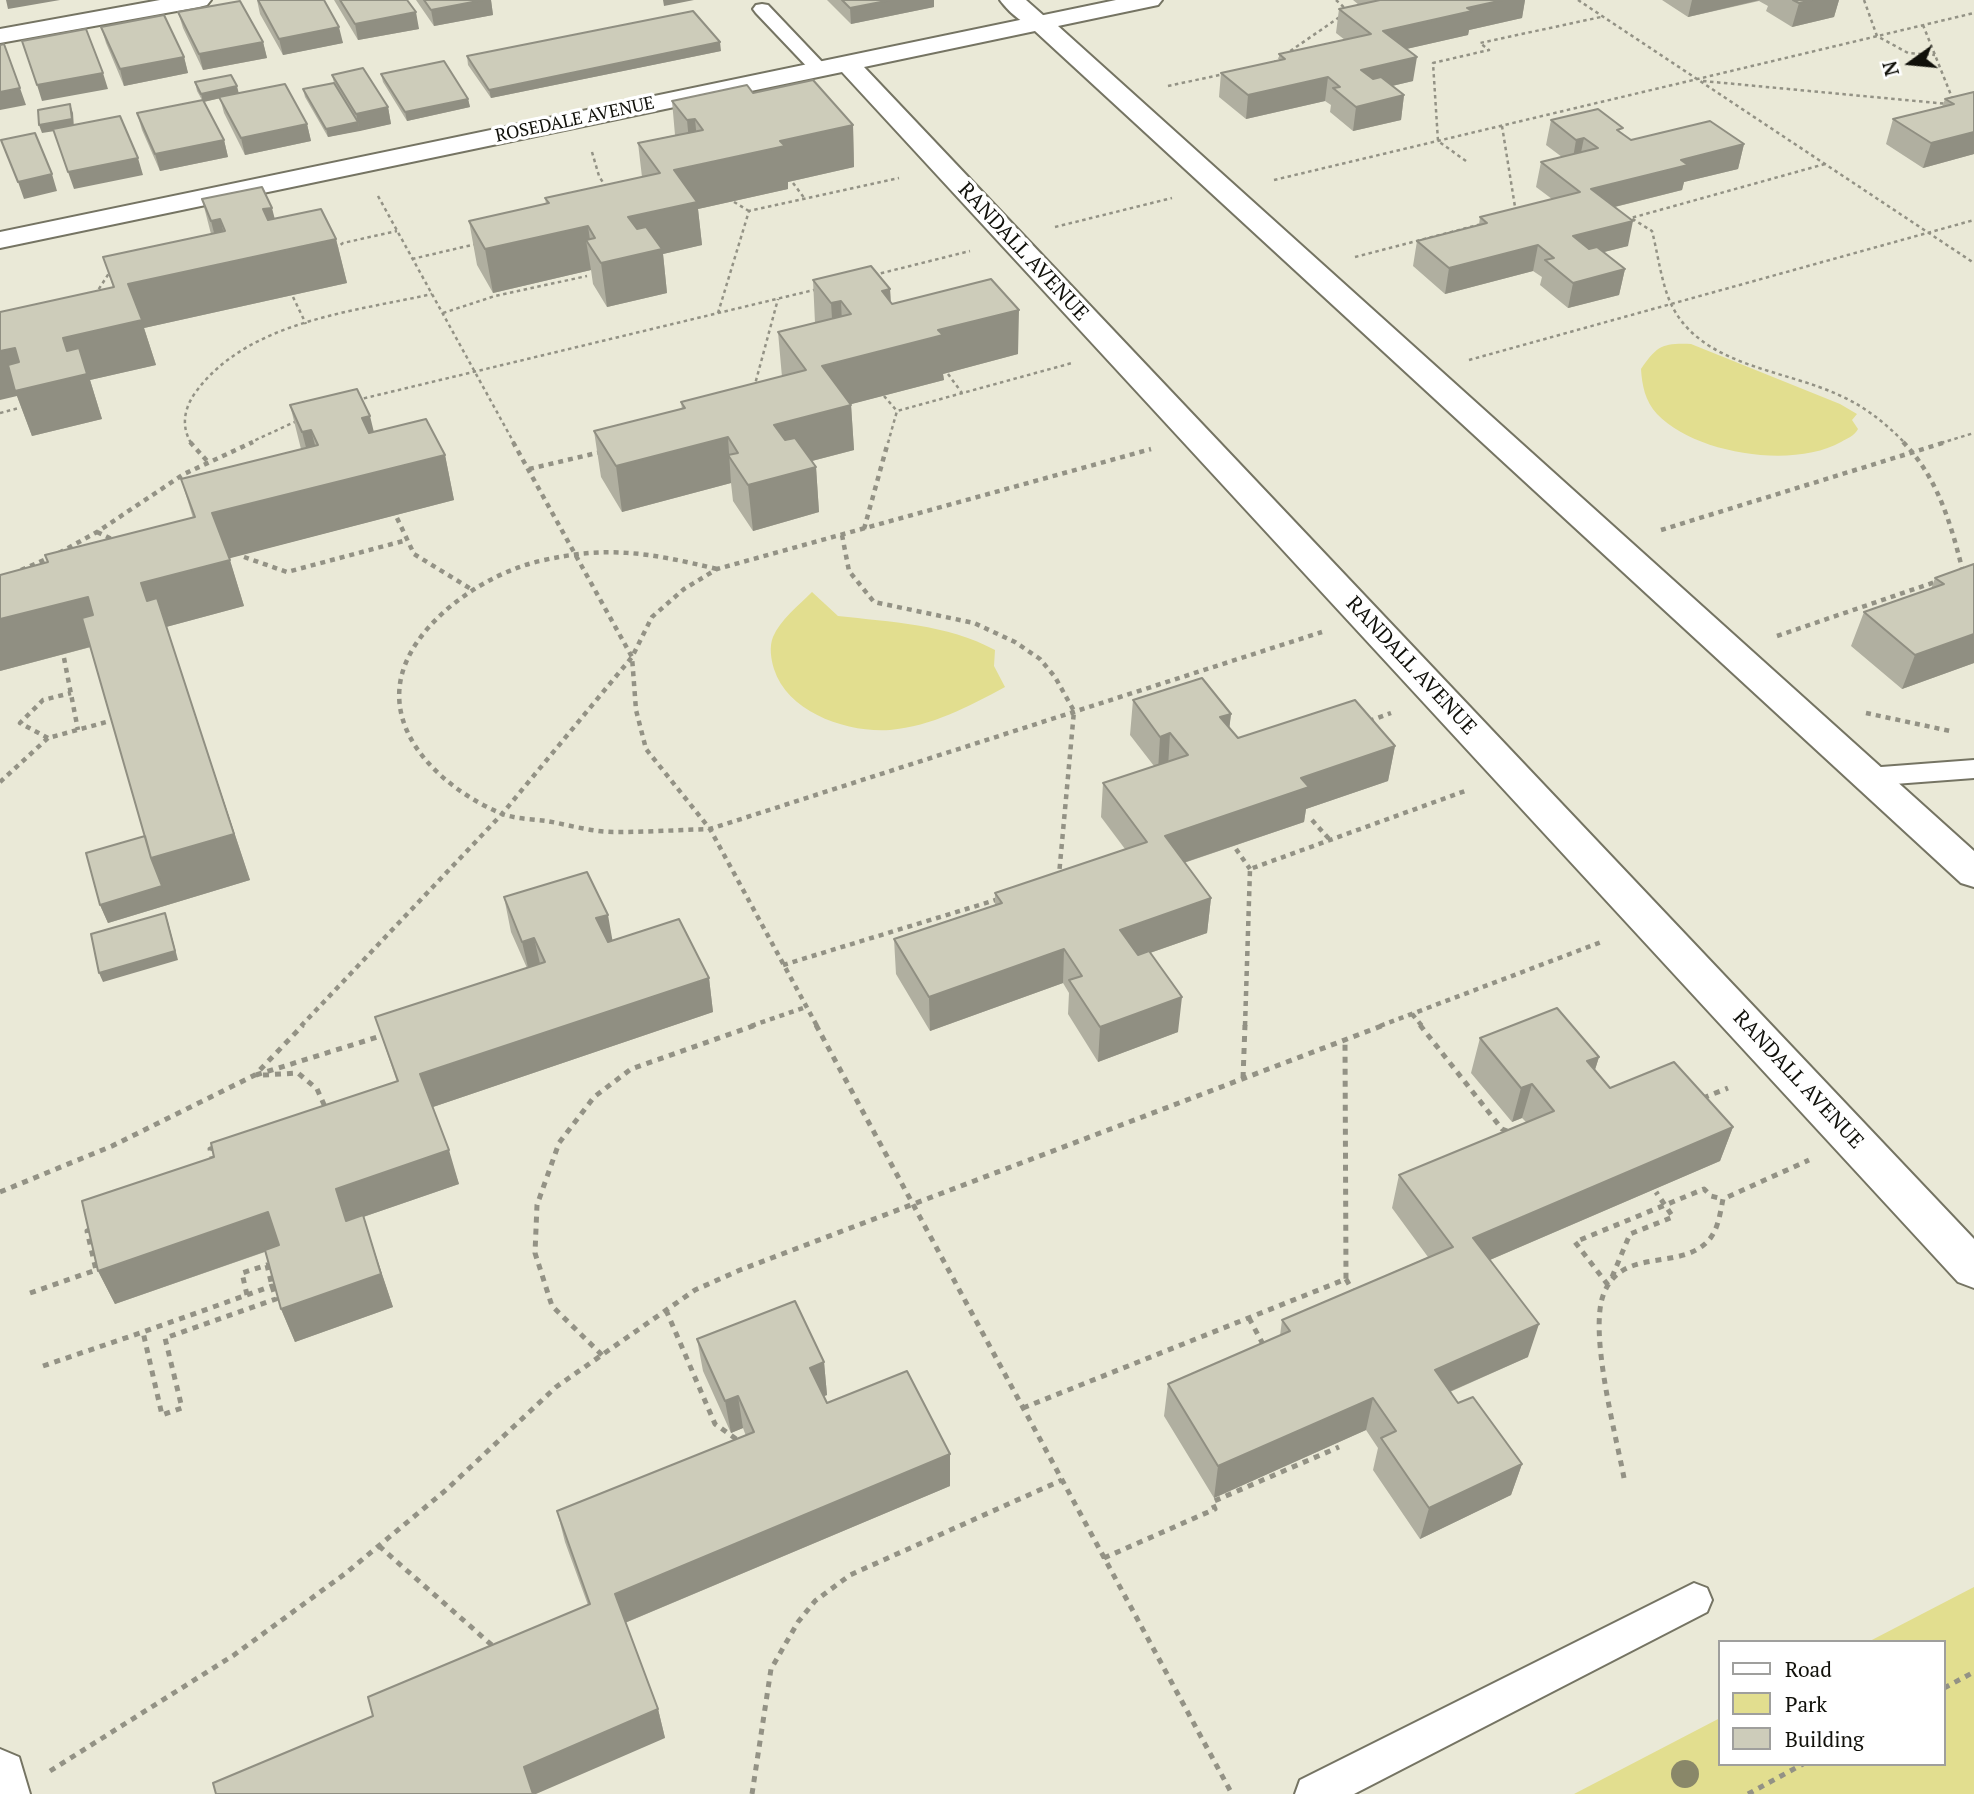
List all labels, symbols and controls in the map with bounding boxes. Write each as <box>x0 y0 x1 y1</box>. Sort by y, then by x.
north arrow <box>1876 28 1946 98</box>
text: N <box>1876 58 1904 79</box>
street label: ROSEDALE AVENUE <box>493 93 657 147</box>
street label: RANDALL AVENUE <box>952 178 1094 326</box>
street label: RANDALL AVENUE <box>1340 592 1482 740</box>
street label: RANDALL AVENUE <box>1727 1006 1869 1154</box>
legend <box>1718 1640 1946 1766</box>
text: Road <box>1785 1655 1832 1683</box>
text: Park <box>1785 1690 1827 1718</box>
text: Building <box>1785 1725 1864 1753</box>

